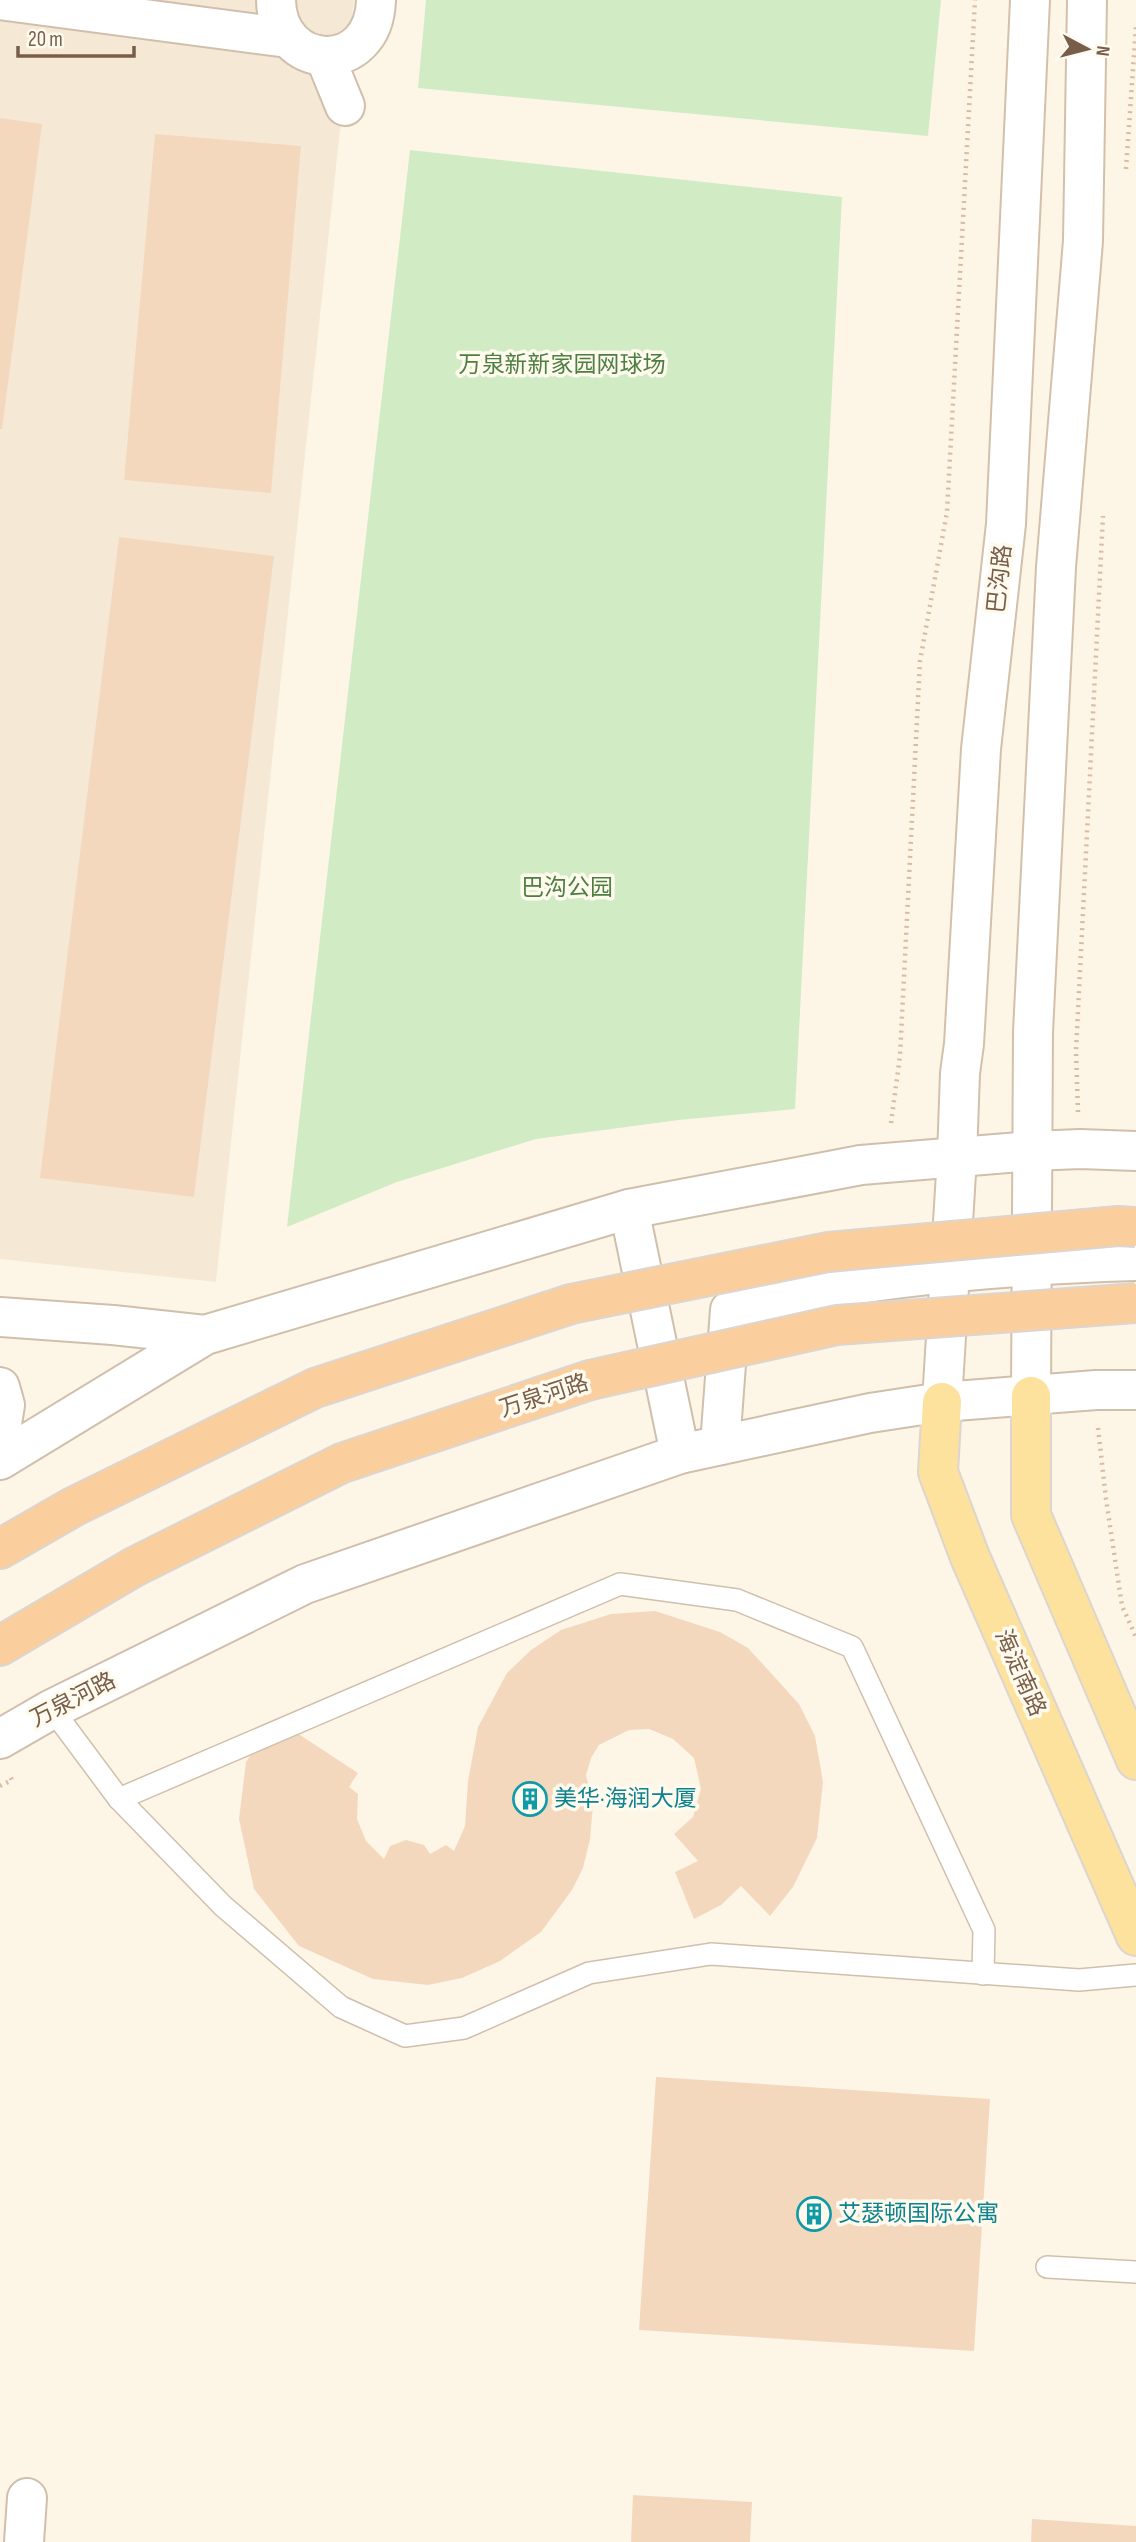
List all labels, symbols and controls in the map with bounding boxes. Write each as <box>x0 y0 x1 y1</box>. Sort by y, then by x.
scale bar <box>18 14 133 58</box>
north arrow <box>1052 14 1122 84</box>
text: 20 m <box>28 27 63 52</box>
text: N <box>1090 44 1114 57</box>
park label: 万泉新新家园网球场 <box>459 351 666 379</box>
street label: 巴沟路 <box>982 543 1018 615</box>
park label: 巴沟公园 <box>521 874 613 902</box>
street label: 万泉河路 <box>496 1368 592 1424</box>
street label: 海淀南路 <box>989 1625 1051 1721</box>
street label: 万泉河路 <box>26 1667 120 1733</box>
building icon: 美华·海润大厦 <box>511 1780 549 1818</box>
place label: 美华·海润大厦 <box>554 1785 697 1813</box>
building icon: 艾瑟顿国际公寓 <box>795 2195 833 2233</box>
place label: 艾瑟顿国际公寓 <box>838 2200 999 2228</box>

